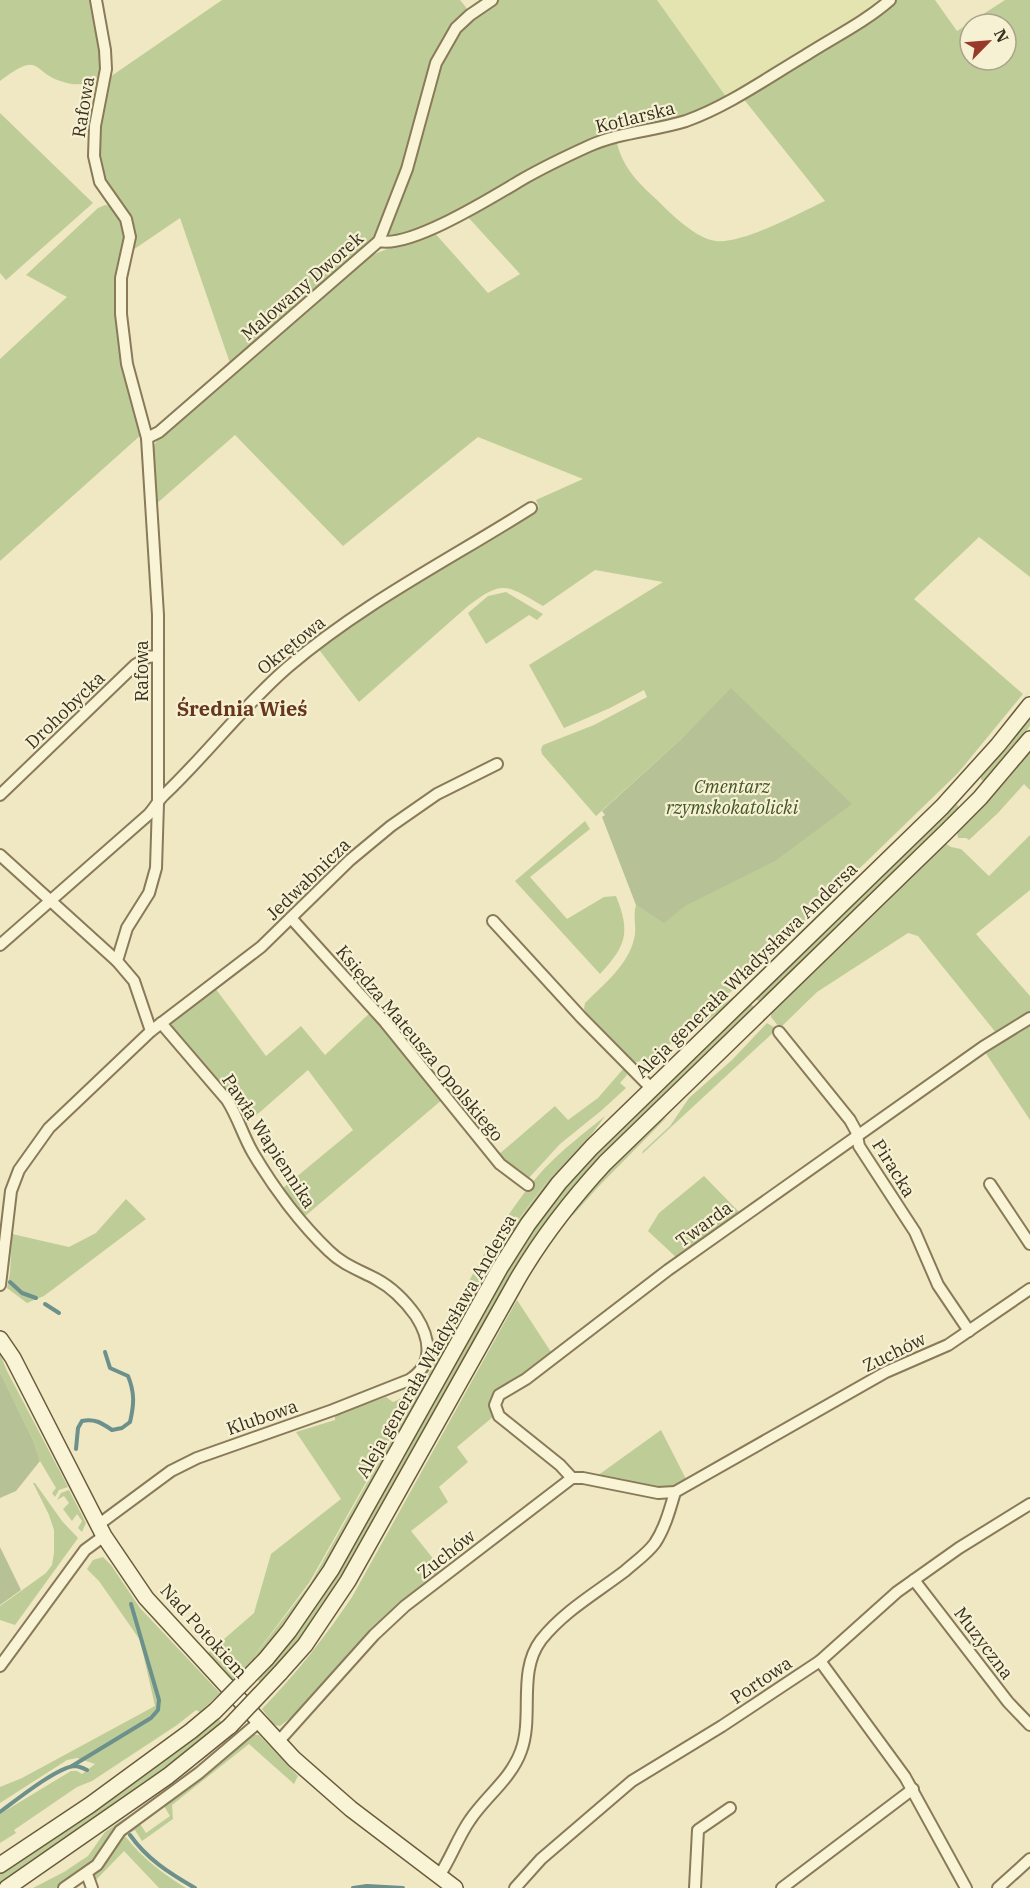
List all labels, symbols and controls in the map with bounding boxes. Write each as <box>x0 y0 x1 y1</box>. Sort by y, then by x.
north arrow <box>958 12 1018 72</box>
text: N <box>990 26 1013 46</box>
street label: Rafowa <box>67 75 99 139</box>
street label: Kotlarska <box>593 96 677 138</box>
street label: Malowany Dworek <box>236 226 368 345</box>
street label: Okrętowa <box>252 610 330 679</box>
street label: Rafowa <box>130 640 153 702</box>
street label: Drohobycka <box>20 666 110 754</box>
district label: Średnia Wieś <box>177 695 307 722</box>
park label: Cmentarz rzymskokatolicki <box>666 775 799 819</box>
street label: Jedwabnicza <box>261 833 355 925</box>
street label: Aleja generała Władysława Andersa <box>630 857 862 1083</box>
street label: Księdza Mateusza Opolskiego <box>331 940 509 1146</box>
street label: Pawła Wapiennika <box>217 1069 321 1213</box>
street label: Piracka <box>867 1135 921 1202</box>
street label: Twarda <box>671 1196 737 1252</box>
street label: Aleja generała Władysława Andersa <box>351 1210 521 1482</box>
street label: Zuchów <box>859 1327 929 1377</box>
street label: Klubowa <box>223 1394 301 1440</box>
street label: Zuchów <box>412 1524 480 1584</box>
street label: Nad Potokiem <box>156 1579 252 1683</box>
street label: Muzyczna <box>949 1602 1019 1684</box>
street label: Portowa <box>726 1651 796 1709</box>

